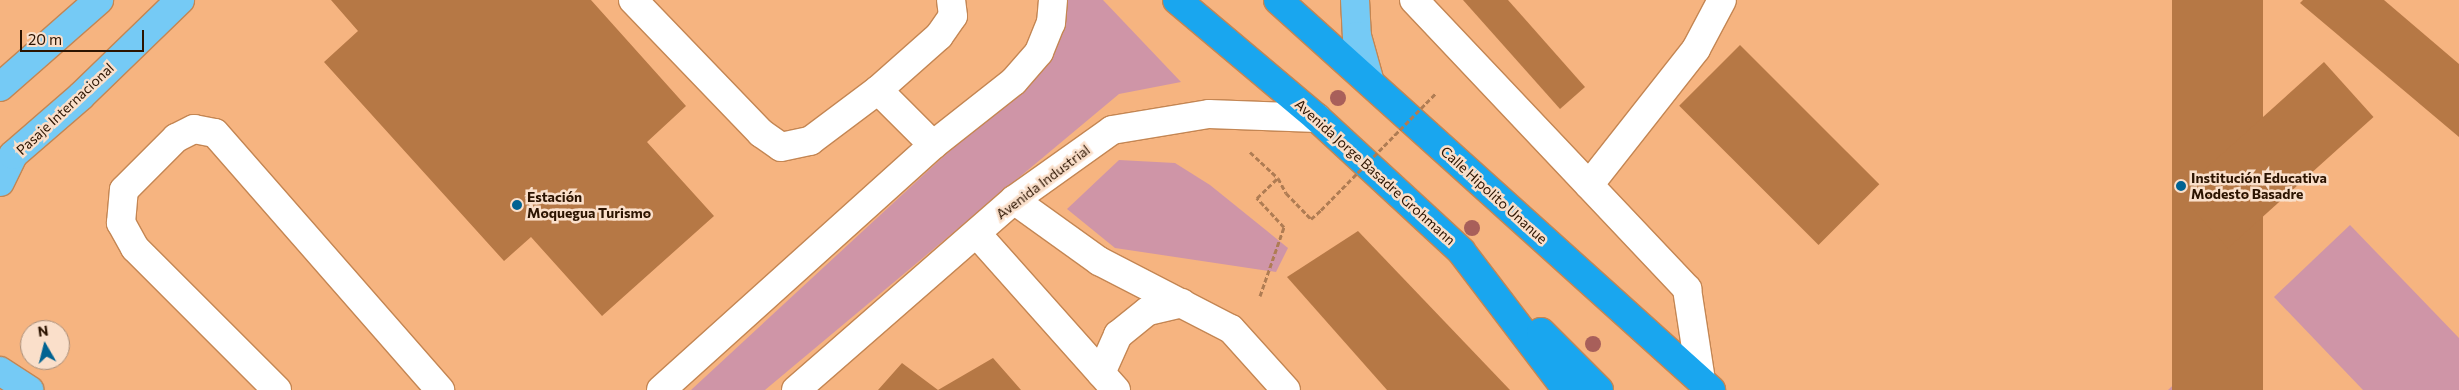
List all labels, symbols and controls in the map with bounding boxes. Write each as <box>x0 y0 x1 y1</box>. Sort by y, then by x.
scale bar <box>22 20 146 52</box>
text: 20 m <box>28 30 62 48</box>
street label: Pasaje Internacional <box>13 60 117 158</box>
street label: Avenida Jorge Basadre Grohmann <box>1291 96 1459 248</box>
street label: Avenida Industrial <box>993 141 1093 223</box>
street label: Calle Hipolito Unanue <box>1437 143 1551 247</box>
place label: Institución Educativa Modesto Basadre <box>2191 170 2327 202</box>
marker: Institución Educativa Modesto Basadre <box>2175 180 2187 192</box>
place label: Estación Moquegua Turismo <box>527 189 651 222</box>
marker: Estación Moquegua Turismo <box>511 199 523 211</box>
north arrow <box>20 320 70 370</box>
text: N <box>37 321 49 340</box>

